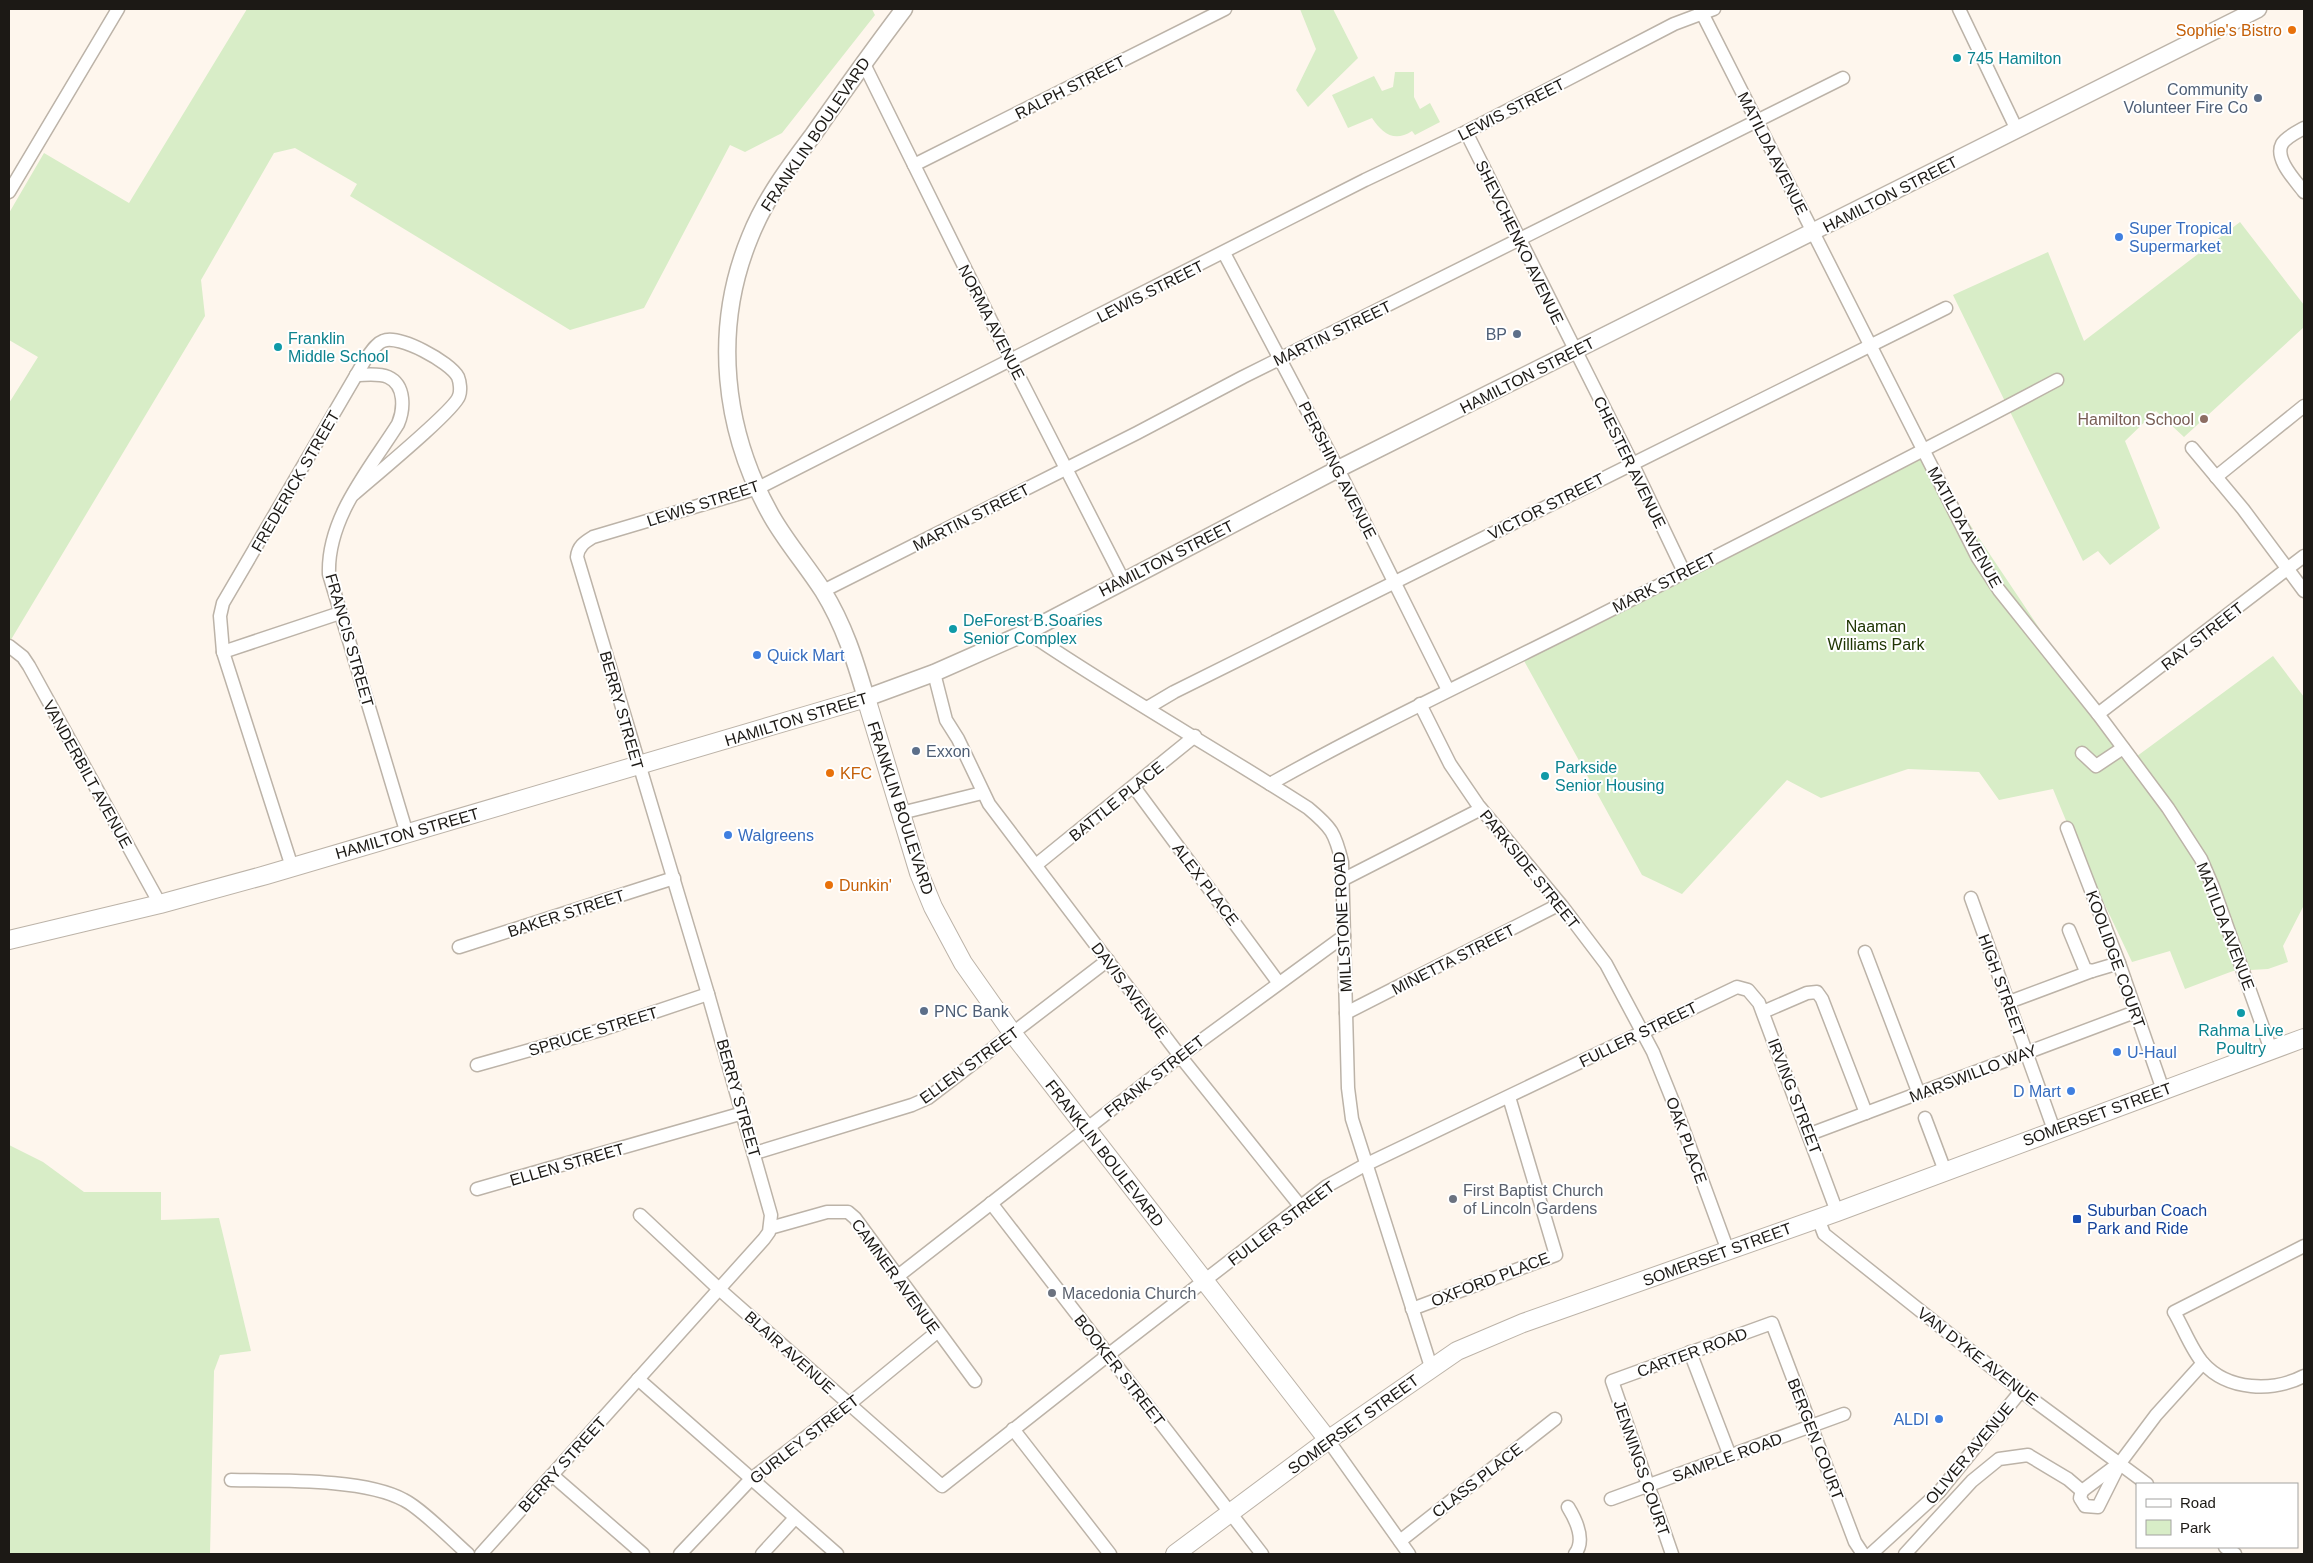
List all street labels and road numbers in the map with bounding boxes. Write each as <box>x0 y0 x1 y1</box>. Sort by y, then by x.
street label: RALPH STREET <box>1012 52 1128 122</box>
street label: FRANKLIN BOULEVARD <box>758 54 873 214</box>
street label: LEWIS STREET <box>1455 75 1568 144</box>
street label: MATILDA AVENUE <box>1734 89 1811 217</box>
street label: HAMILTON STREET <box>1820 153 1961 236</box>
street label: SHEVCHENKO AVENUE <box>1472 158 1567 327</box>
street label: LEWIS STREET <box>1094 257 1207 326</box>
street label: NORMA AVENUE <box>955 262 1028 383</box>
street label: MARTIN STREET <box>1271 298 1394 369</box>
street label: HAMILTON STREET <box>1457 334 1598 417</box>
street label: CHESTER AVENUE <box>1590 393 1669 531</box>
street label: PERSHING AVENUE <box>1296 399 1380 542</box>
street label: FREDERICK STREET <box>248 408 343 555</box>
street label: MATILDA AVENUE <box>1924 464 2005 591</box>
street label: VICTOR STREET <box>1485 470 1607 543</box>
street label: LEWIS STREET <box>645 477 762 530</box>
street label: MARTIN STREET <box>910 481 1033 554</box>
street label: HAMILTON STREET <box>1096 517 1237 600</box>
street label: MARK STREET <box>1610 549 1719 616</box>
street label: FRANCIS STREET <box>322 572 377 709</box>
street label: RAY STREET <box>2158 599 2247 674</box>
street label: BERRY STREET <box>597 649 647 771</box>
street label: HAMILTON STREET <box>723 690 870 749</box>
street label: VANDERBILT AVENUE <box>40 698 135 851</box>
street label: FRANKLIN BOULEVARD <box>864 719 937 897</box>
street label: BATTLE PLACE <box>1066 758 1167 845</box>
street label: HAMILTON STREET <box>333 805 481 862</box>
street label: PARKSIDE STREET <box>1477 807 1583 932</box>
street label: ALEX PLACE <box>1169 840 1242 928</box>
street label: MILLSTONE ROAD <box>1330 851 1355 993</box>
street label: MATILDA AVENUE <box>2193 860 2258 992</box>
street label: BAKER STREET <box>506 887 627 940</box>
street label: KOOLIDGE COURT <box>2083 888 2148 1030</box>
street label: MINETTA STREET <box>1389 921 1518 998</box>
street label: HIGH STREET <box>1975 932 2028 1039</box>
street label: DAVIS AVENUE <box>1088 939 1171 1041</box>
street label: FULLER STREET <box>1577 998 1700 1070</box>
street label: SPRUCE STREET <box>526 1004 660 1059</box>
street label: ELLEN STREET <box>916 1024 1022 1107</box>
street label: FRANK STREET <box>1101 1032 1208 1121</box>
street label: IRVING STREET <box>1765 1036 1824 1157</box>
street label: BERRY STREET <box>714 1037 764 1159</box>
street label: MARSWILLO WAY <box>1907 1041 2040 1106</box>
street label: FRANKLIN BOULEVARD <box>1042 1077 1167 1230</box>
street label: SOMERSET STREET <box>2020 1080 2174 1149</box>
street label: OAK PLACE <box>1663 1095 1710 1186</box>
street label: ELLEN STREET <box>508 1140 627 1189</box>
street label: FULLER STREET <box>1225 1178 1338 1269</box>
street label: CAMNER AVENUE <box>848 1216 943 1337</box>
street label: SOMERSET STREET <box>1640 1220 1794 1289</box>
street label: OXFORD PLACE <box>1429 1249 1552 1310</box>
street label: VAN DYKE AVENUE <box>1914 1304 2041 1409</box>
street label: BLAIR AVENUE <box>741 1308 838 1397</box>
street label: BOOKER STREET <box>1071 1311 1168 1429</box>
street label: CARTER ROAD <box>1635 1325 1750 1380</box>
street label: SOMERSET STREET <box>1285 1371 1422 1477</box>
street label: BERGEN COURT <box>1785 1376 1847 1502</box>
street label: GURLEY STREET <box>747 1392 862 1487</box>
street label: JENNINGS COURT <box>1610 1398 1673 1538</box>
street label: OLIVER AVENUE <box>1922 1399 2017 1507</box>
street label: BERRY STREET <box>515 1413 610 1515</box>
street label: SAMPLE ROAD <box>1670 1430 1784 1485</box>
street label: CLASS PLACE <box>1429 1440 1526 1521</box>

